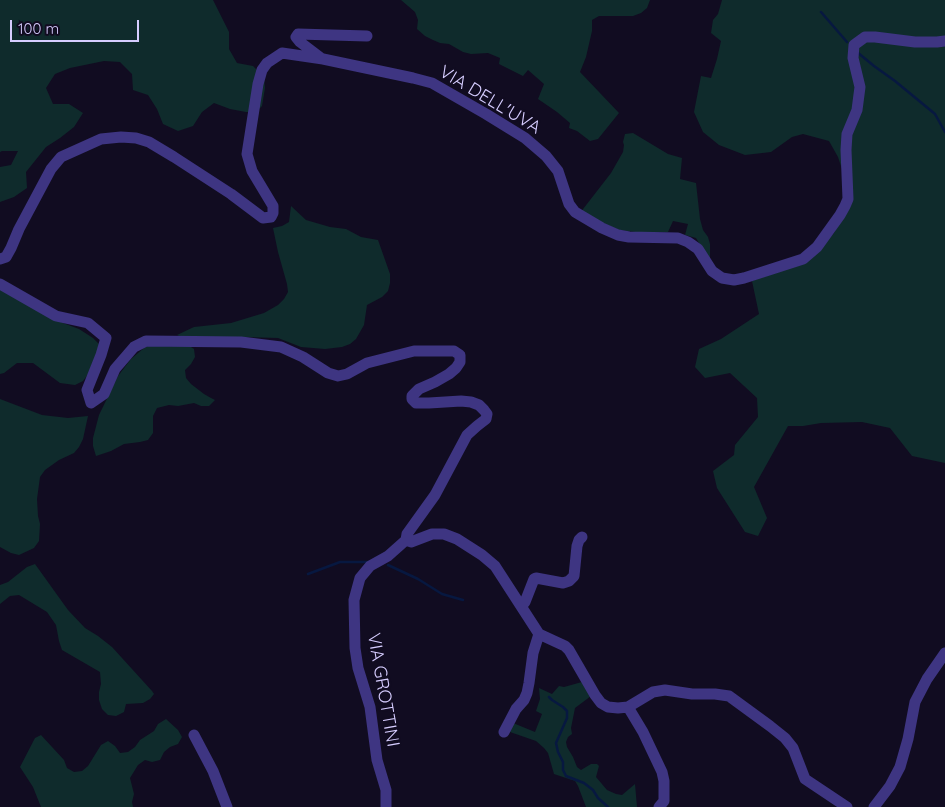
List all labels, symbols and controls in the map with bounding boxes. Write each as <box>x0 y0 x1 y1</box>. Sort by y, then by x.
scale bar <box>12 10 141 42</box>
text: 100 m <box>18 19 59 38</box>
street label: VIA DELL'UVA <box>435 61 545 139</box>
street label: VIA GROTTINI <box>362 631 404 749</box>

